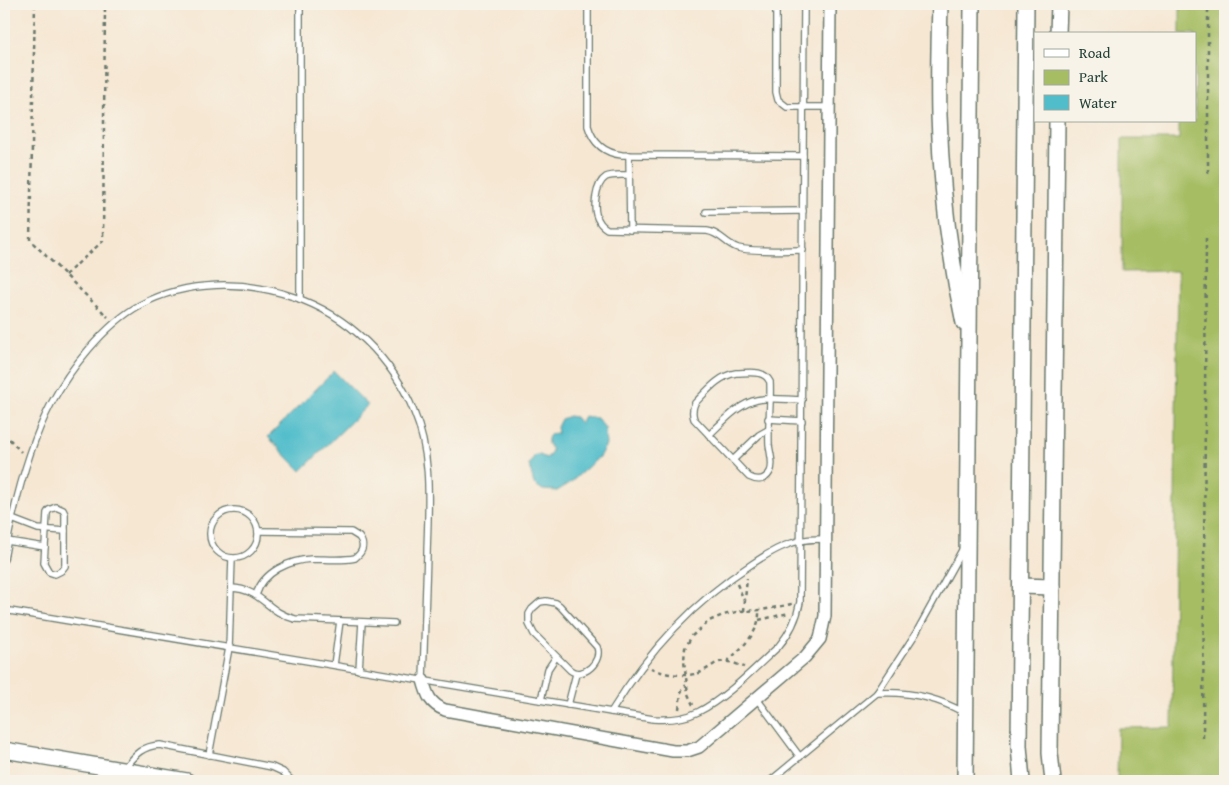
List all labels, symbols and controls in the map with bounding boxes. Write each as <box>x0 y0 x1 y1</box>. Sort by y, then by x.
legend <box>1034 32 1196 122</box>
text: Road <box>1079 42 1110 63</box>
text: Park <box>1079 66 1108 87</box>
text: Water <box>1079 92 1117 113</box>

